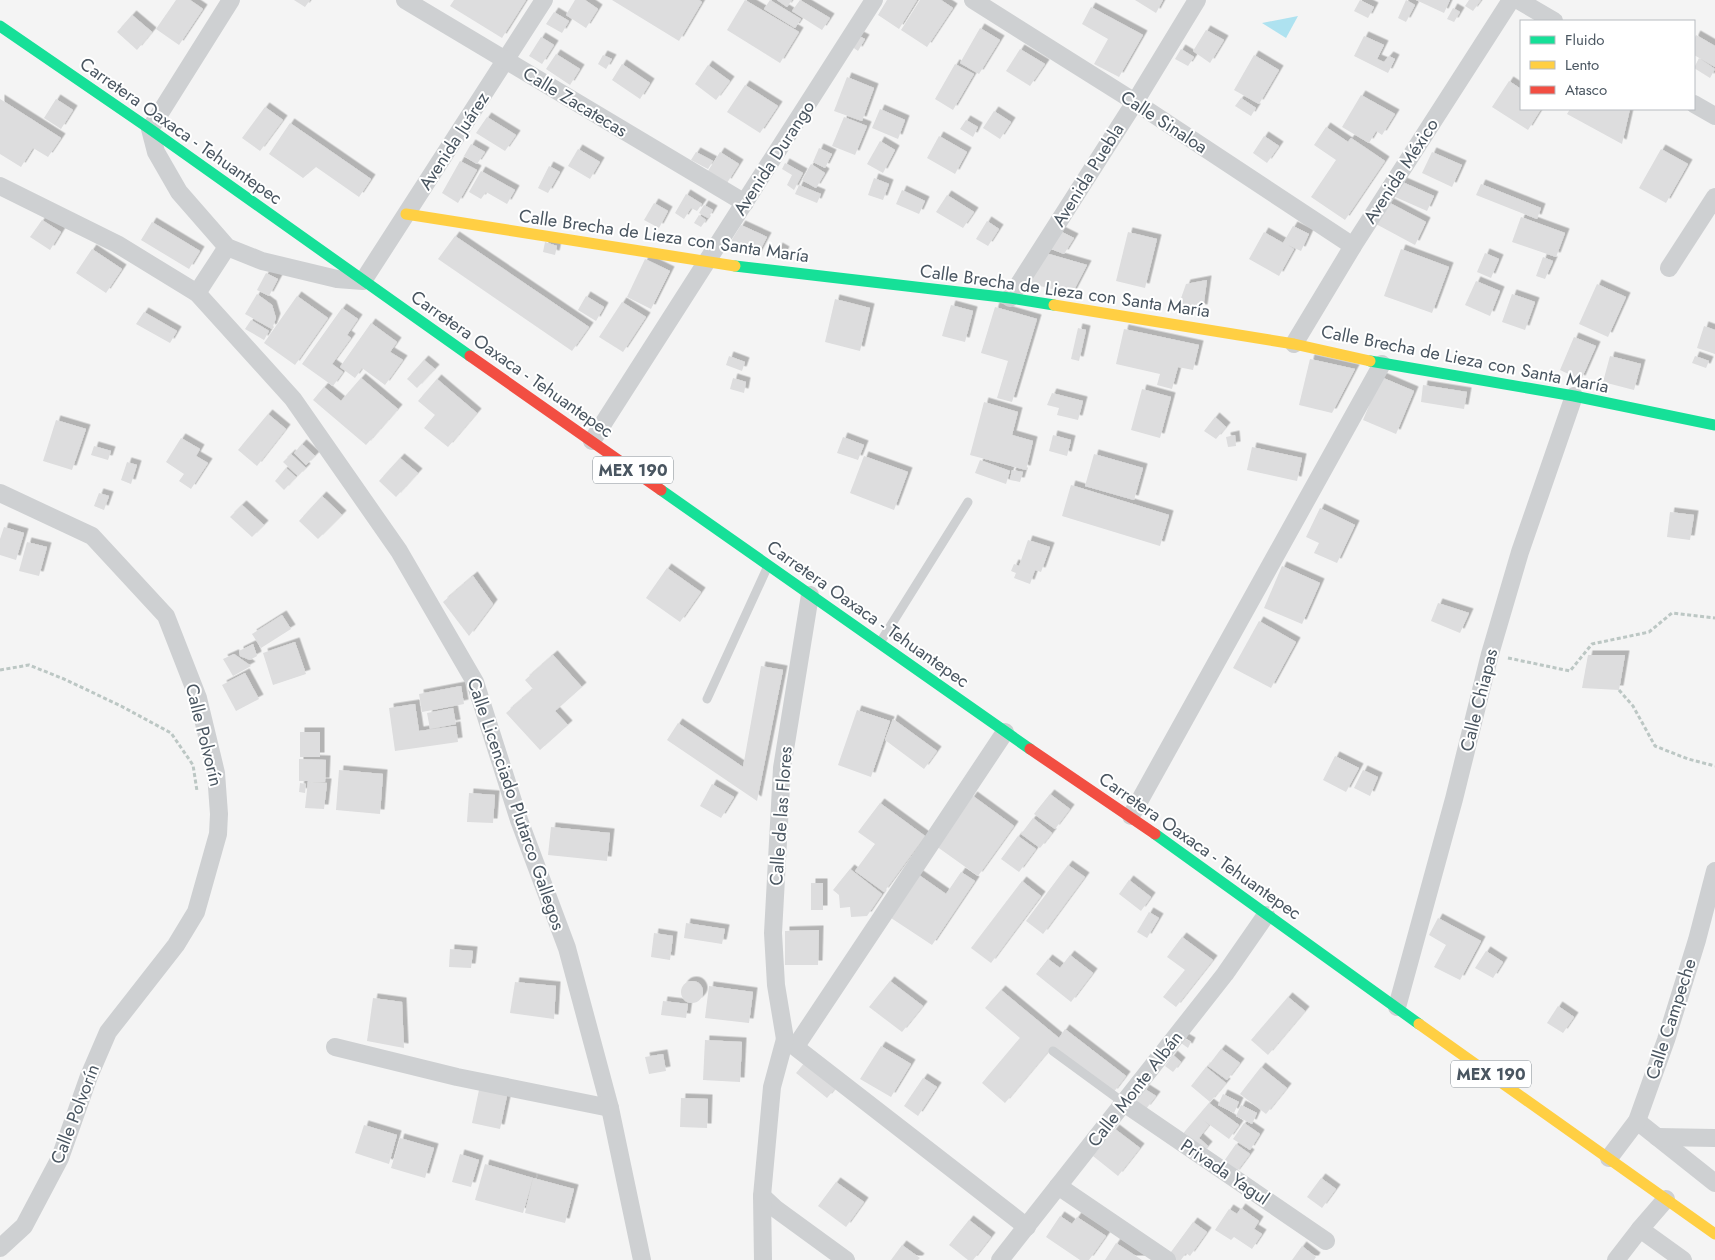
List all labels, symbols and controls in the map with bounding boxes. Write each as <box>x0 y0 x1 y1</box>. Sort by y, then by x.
legend <box>1520 20 1695 110</box>
text: Fluido <box>1565 29 1604 51</box>
street label: Carretera Oaxaca - Tehuantepec <box>75 51 287 211</box>
text: Lento <box>1565 54 1599 76</box>
street label: Calle Zacatecas <box>518 61 632 143</box>
text: Atasco <box>1565 79 1607 101</box>
street label: Calle Sinaloa <box>1115 84 1213 160</box>
street label: Avenida Juárez <box>413 86 496 195</box>
street label: Avenida Durango <box>727 95 821 221</box>
street label: Avenida México <box>1357 113 1445 229</box>
street label: Avenida Puebla <box>1046 118 1130 232</box>
street label: Calle Brecha de Lieza con Santa María <box>517 203 811 269</box>
street label: Calle Brecha de Lieza con Santa María <box>918 258 1212 324</box>
street label: Carretera Oaxaca - Tehuantepec <box>406 284 618 444</box>
street label: Calle Brecha de Lieza con Santa María <box>1319 318 1611 400</box>
road number: MEX 190 <box>593 456 673 484</box>
street label: Carretera Oaxaca - Tehuantepec <box>762 534 974 694</box>
street label: Calle Chiapas <box>1454 646 1504 754</box>
street label: Calle Licenciado Plutarco Gallegos <box>461 674 571 934</box>
street label: Calle Polvorín <box>179 681 229 789</box>
street label: Calle de las Flores <box>763 745 799 887</box>
street label: Carretera Oaxaca - Tehuantepec <box>1094 766 1306 926</box>
street label: Calle Campeche <box>1639 955 1703 1083</box>
street label: Calle Monte Albán <box>1081 1025 1189 1153</box>
street label: Calle Polvorín <box>44 1060 106 1168</box>
road number: MEX 190 <box>1451 1060 1531 1088</box>
street label: Privada Yagul <box>1175 1133 1275 1211</box>

